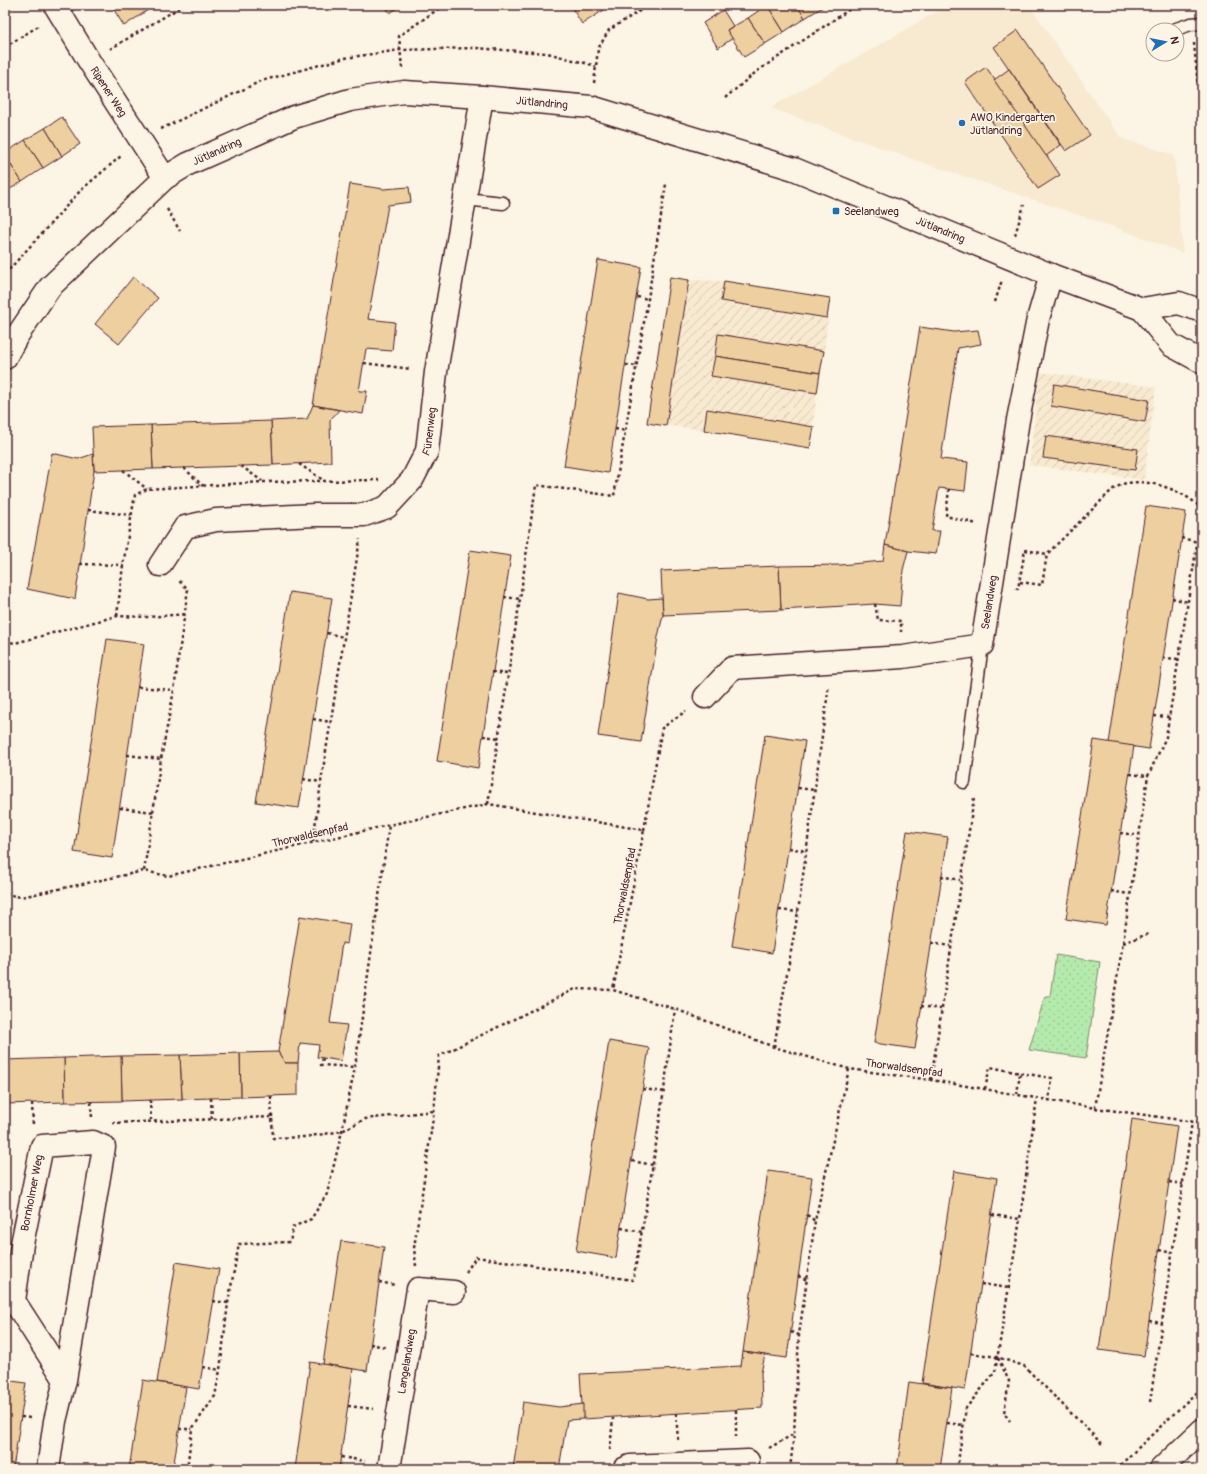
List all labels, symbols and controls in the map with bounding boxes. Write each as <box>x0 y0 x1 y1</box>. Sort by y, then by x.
north arrow <box>1145 22 1185 62</box>
text: N <box>1167 36 1182 46</box>
street label: Ripener Weg <box>88 64 130 119</box>
street label: Jütlandring <box>516 94 569 111</box>
place label: AWO Kindergarten Jütlandring <box>970 111 1055 137</box>
marker: AWO Kindergarten Jütlandring <box>957 118 967 128</box>
street label: Jütlandring <box>190 135 244 168</box>
place label: Seelandweg <box>844 205 899 218</box>
marker: Seelandweg <box>831 206 841 216</box>
street label: Jütlandring <box>914 214 968 246</box>
street label: Fünenweg <box>419 406 438 458</box>
street label: Seelandweg <box>978 574 1000 630</box>
street label: Thorwaldsenpfad <box>271 820 349 850</box>
street label: Thorwaldsenpfad <box>611 847 639 925</box>
street label: Thorwaldsenpfad <box>865 1056 943 1080</box>
street label: Bornholmer Weg <box>18 1153 46 1232</box>
street label: Langelandweg <box>395 1327 418 1395</box>

